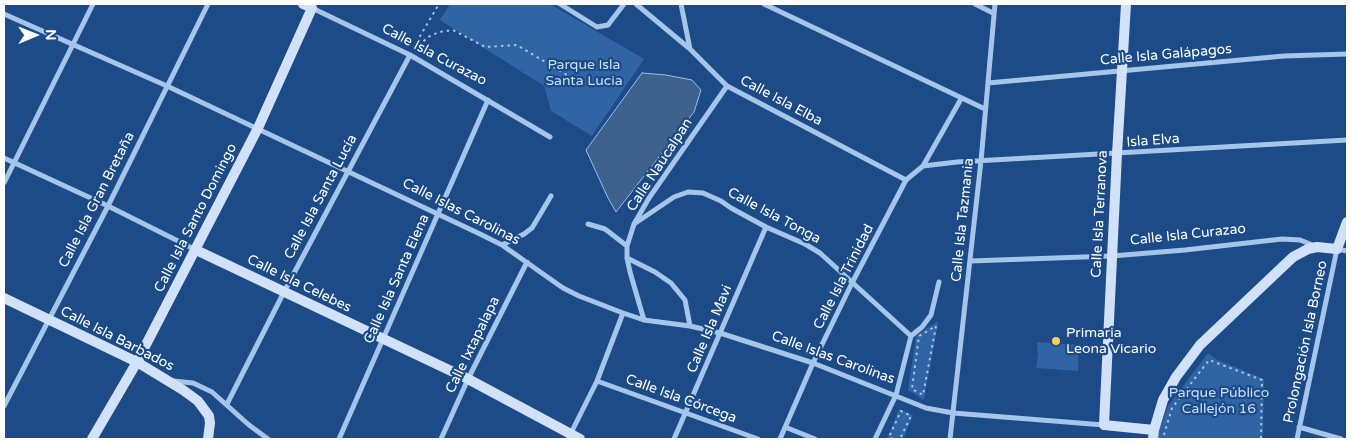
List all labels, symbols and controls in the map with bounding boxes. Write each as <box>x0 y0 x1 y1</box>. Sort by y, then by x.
north arrow <box>10 10 60 60</box>
street label: Calle Isla Curazao <box>379 20 489 90</box>
text: N <box>42 29 59 41</box>
street label: Calle Isla Galápagos <box>1099 41 1233 69</box>
park label: Parque Isla Santa Lucia <box>545 57 623 90</box>
street label: Calle Isla Elba <box>737 72 825 130</box>
street label: Calle Naucalpan <box>624 115 696 215</box>
street label: Calle Isla Gran Bretaña <box>55 129 139 271</box>
street label: Isla Elva <box>1126 131 1180 151</box>
street label: Calle Isla Santa Lucía <box>281 132 361 262</box>
street label: Calle Isla Santo Domingo <box>151 141 241 295</box>
street label: Calle Isla Terranova <box>1088 150 1112 278</box>
street label: Calle Isla Tazmania <box>948 157 978 283</box>
street label: Calle Islas Carolinas <box>399 175 523 249</box>
street label: Calle Isla Tonga <box>725 184 823 248</box>
street label: Calle Isla Santa Elena <box>361 212 433 346</box>
street label: Calle Isla Curazao <box>1129 221 1247 249</box>
street label: Calle Isla Trinidad <box>810 222 878 332</box>
street label: Calle Isla Celebes <box>244 251 354 317</box>
street label: Prolongación Isla Borneo <box>1281 259 1331 425</box>
street label: Calle Isla Mavi <box>684 283 736 375</box>
street label: Calle Ixtapalapa <box>442 294 504 396</box>
street label: Calle Isla Barbados <box>57 303 177 375</box>
place label: Primaria Leona Vicario <box>1066 325 1156 358</box>
street label: Calle Islas Carolinas <box>769 328 897 388</box>
marker: Primaria Leona Vicario <box>1050 335 1062 347</box>
street label: Calle Isla Córcega <box>623 371 739 427</box>
park label: Parque Público Callejón 16 <box>1169 385 1269 418</box>

